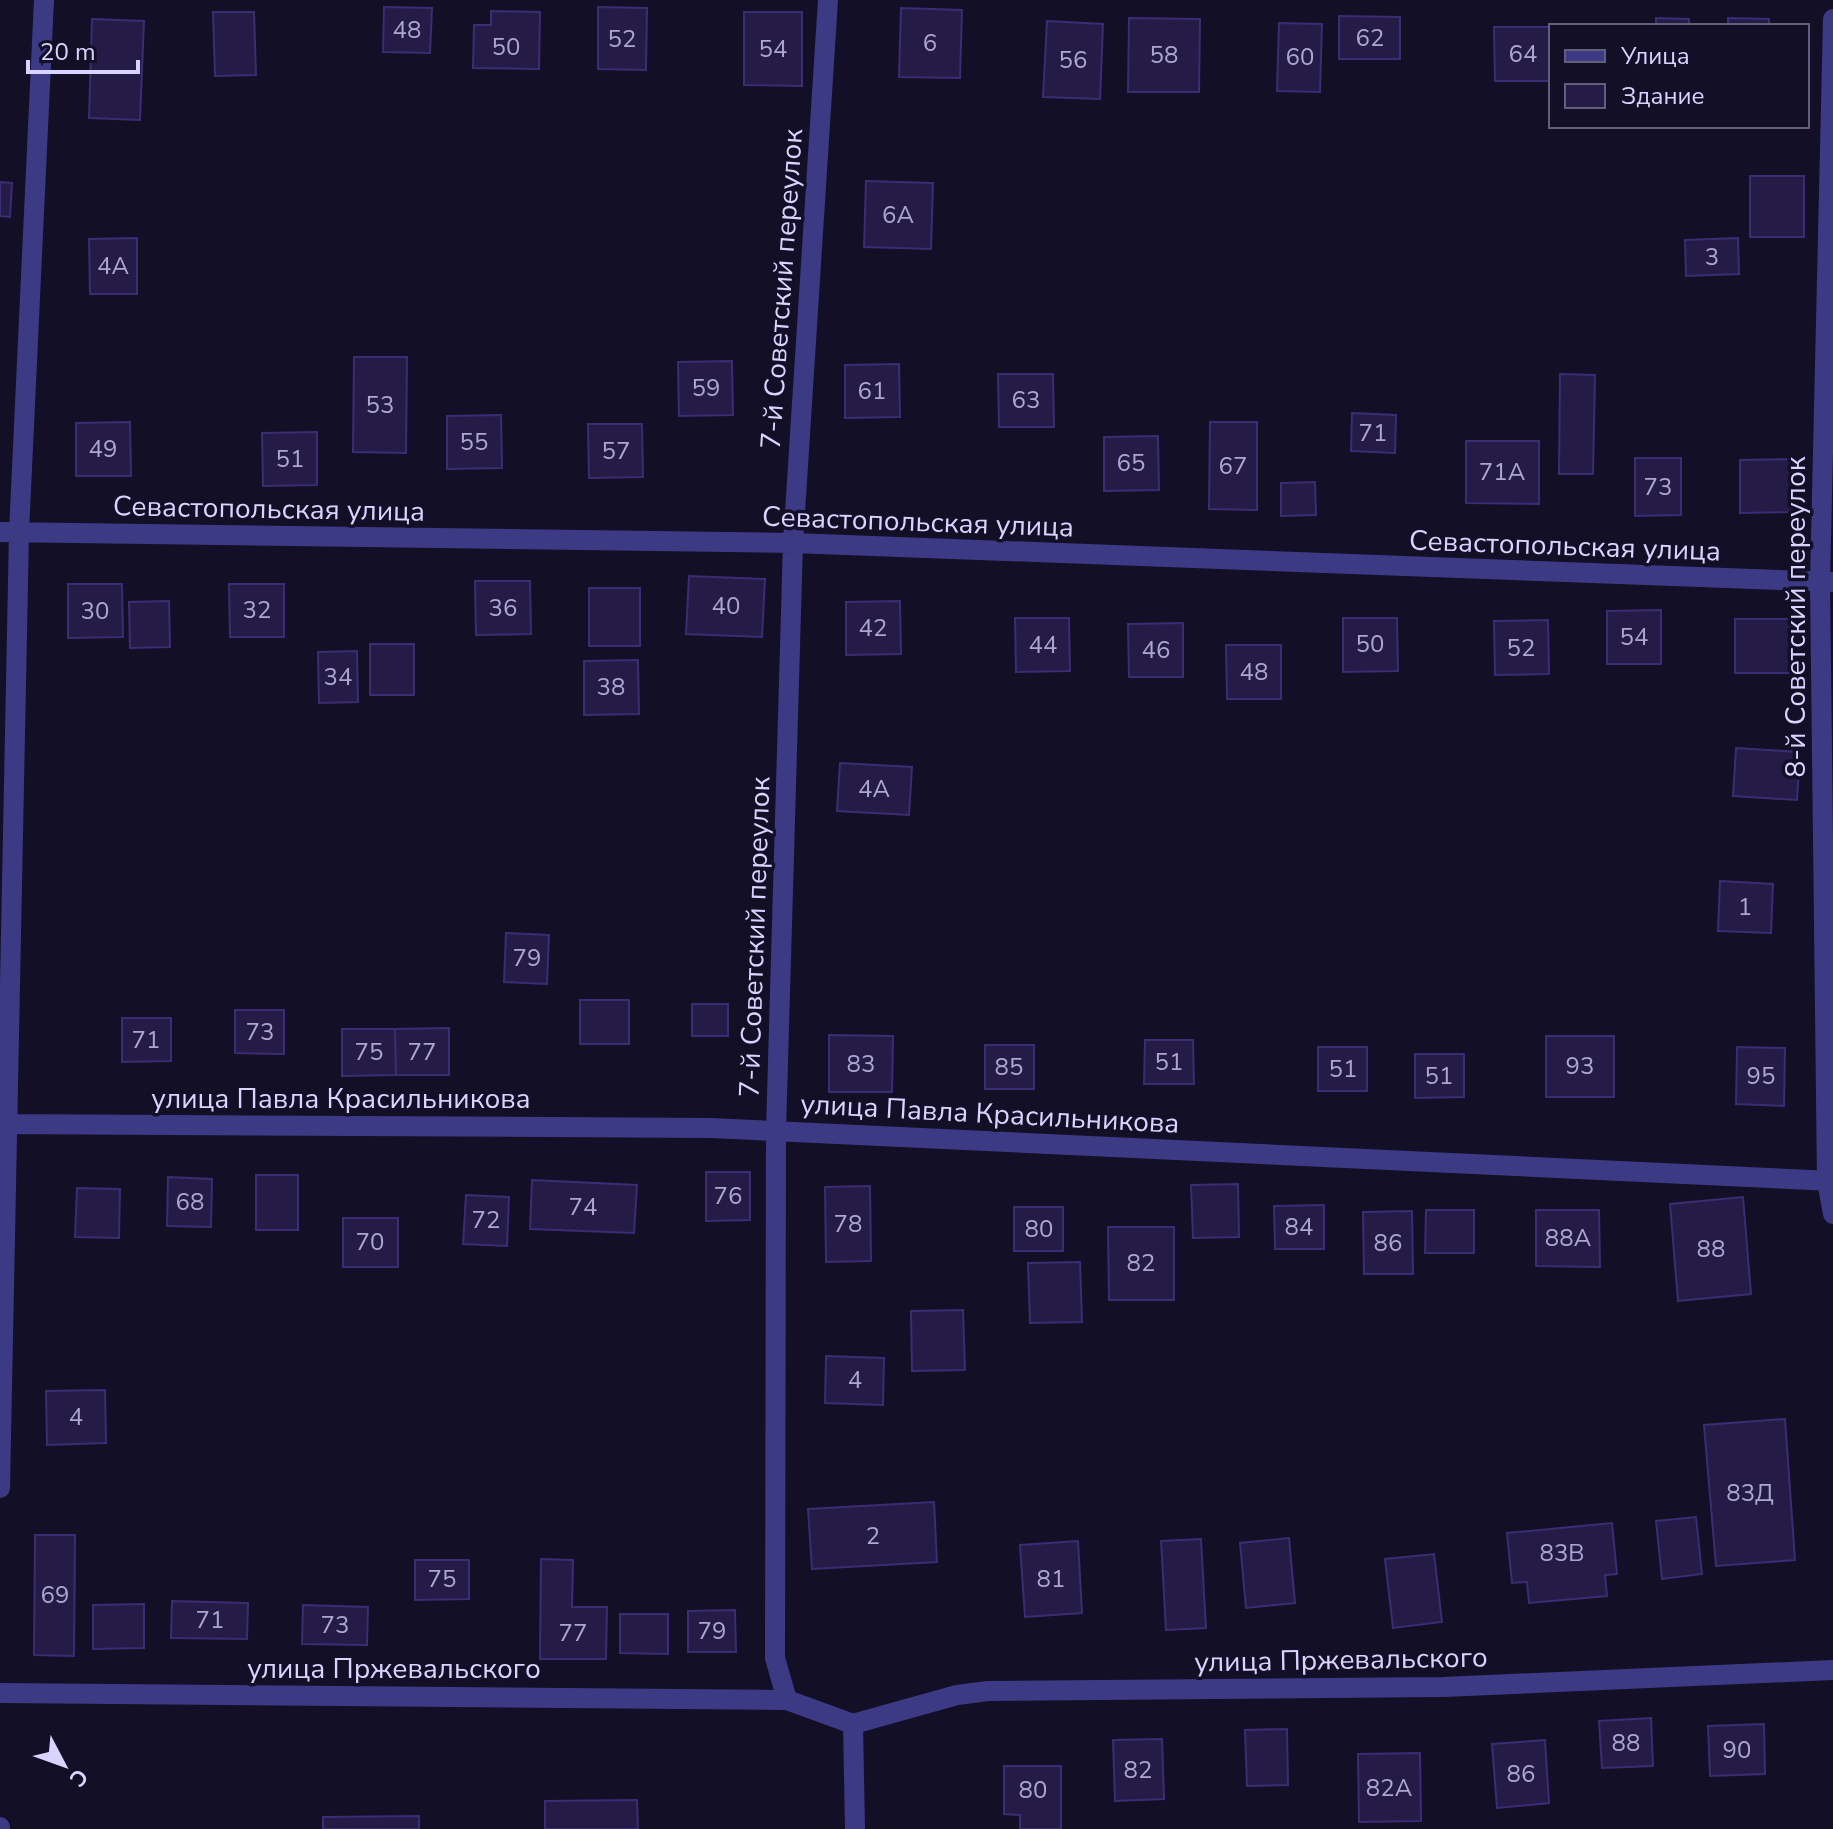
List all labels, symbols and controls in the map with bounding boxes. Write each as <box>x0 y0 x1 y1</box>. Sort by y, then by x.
house number: 48 <box>393 14 421 46</box>
house number: 62 <box>1356 22 1384 54</box>
house number: 52 <box>608 23 636 55</box>
scale bar <box>28 24 138 74</box>
legend <box>1549 24 1809 128</box>
house number: 6 <box>923 27 937 59</box>
house number: 50 <box>492 31 520 63</box>
house number: 54 <box>759 33 787 65</box>
text: 20 m <box>40 36 96 68</box>
house number: 64 <box>1509 38 1537 70</box>
house number: 58 <box>1150 39 1178 71</box>
text: Улица <box>1620 40 1690 72</box>
house number: 60 <box>1286 41 1314 73</box>
house number: 56 <box>1059 44 1087 76</box>
text: Здание <box>1621 80 1705 112</box>
street label: 7-й Советский переулок <box>752 127 812 451</box>
house number: 6А <box>882 199 914 231</box>
house number: 3 <box>1705 241 1719 273</box>
house number: 4А <box>97 250 129 282</box>
house number: 59 <box>692 372 720 404</box>
house number: 61 <box>858 375 886 407</box>
house number: 63 <box>1012 384 1040 416</box>
house number: 53 <box>366 389 394 421</box>
house number: 71 <box>1359 417 1387 449</box>
house number: 55 <box>460 426 488 458</box>
house number: 49 <box>89 433 117 465</box>
house number: 57 <box>602 435 630 467</box>
house number: 51 <box>276 443 304 475</box>
house number: 65 <box>1117 447 1145 479</box>
house number: 67 <box>1219 450 1247 482</box>
house number: 71А <box>1479 456 1526 488</box>
street label: 8-й Советский переулок <box>1777 456 1815 778</box>
house number: 73 <box>1644 471 1672 503</box>
street label: Севастопольская улица <box>113 487 425 531</box>
street label: Севастопольская улица <box>761 498 1075 546</box>
street label: Севастопольская улица <box>1408 522 1722 570</box>
house number: 40 <box>712 590 740 622</box>
house number: 36 <box>489 592 517 624</box>
house number: 32 <box>243 594 271 626</box>
house number: 30 <box>81 595 109 627</box>
house number: 42 <box>859 612 887 644</box>
house number: 54 <box>1620 621 1648 653</box>
house number: 50 <box>1356 628 1384 660</box>
house number: 44 <box>1029 629 1057 661</box>
house number: 52 <box>1507 632 1535 664</box>
house number: 46 <box>1142 634 1170 666</box>
house number: 48 <box>1240 656 1268 688</box>
house number: 34 <box>324 661 352 693</box>
house number: 38 <box>597 671 625 703</box>
house number: 4А <box>858 773 890 805</box>
street label: 7-й Советский переулок <box>730 776 780 1098</box>
house number: 1 <box>1738 891 1752 923</box>
house number: 79 <box>513 942 541 974</box>
house number: 73 <box>246 1016 274 1048</box>
house number: 71 <box>132 1024 160 1056</box>
house number: 75 <box>355 1036 383 1068</box>
house number: 77 <box>408 1036 436 1068</box>
house number: 51 <box>1155 1046 1183 1078</box>
house number: 83 <box>847 1048 875 1080</box>
house number: 93 <box>1566 1050 1594 1082</box>
house number: 85 <box>995 1051 1023 1083</box>
house number: 51 <box>1329 1053 1357 1085</box>
house number: 51 <box>1425 1060 1453 1092</box>
house number: 95 <box>1747 1060 1775 1092</box>
street label: улица Павла Красильникова <box>151 1080 531 1118</box>
street label: улица Павла Красильникова <box>800 1085 1180 1143</box>
house number: 76 <box>714 1180 742 1212</box>
house number: 68 <box>176 1186 204 1218</box>
house number: 74 <box>569 1191 597 1223</box>
house number: 72 <box>472 1204 500 1236</box>
house number: 78 <box>834 1208 862 1240</box>
house number: 84 <box>1285 1211 1313 1243</box>
house number: 80 <box>1025 1213 1053 1245</box>
house number: 88А <box>1545 1222 1592 1254</box>
house number: 70 <box>356 1226 384 1258</box>
house number: 86 <box>1374 1227 1402 1259</box>
house number: 88 <box>1697 1233 1725 1265</box>
house number: 82 <box>1127 1247 1155 1279</box>
house number: 4 <box>848 1364 862 1396</box>
house number: 4 <box>69 1401 83 1433</box>
house number: 83Д <box>1726 1477 1774 1509</box>
house number: 2 <box>866 1520 880 1552</box>
house number: 83В <box>1539 1537 1585 1569</box>
house number: 75 <box>428 1563 456 1595</box>
house number: 81 <box>1037 1563 1065 1595</box>
house number: 69 <box>41 1579 69 1611</box>
house number: 71 <box>196 1604 224 1636</box>
house number: 73 <box>321 1609 349 1641</box>
house number: 79 <box>698 1615 726 1647</box>
house number: 77 <box>559 1617 587 1649</box>
street label: улица Пржевальского <box>1194 1638 1488 1682</box>
street label: улица Пржевальского <box>247 1650 541 1688</box>
north arrow <box>24 1725 104 1805</box>
house number: 88 <box>1612 1727 1640 1759</box>
house number: 90 <box>1723 1734 1751 1766</box>
house number: 82 <box>1124 1754 1152 1786</box>
house number: 86 <box>1507 1758 1535 1790</box>
text: С <box>62 1762 95 1793</box>
house number: 82А <box>1366 1772 1413 1804</box>
house number: 80 <box>1019 1774 1047 1806</box>

